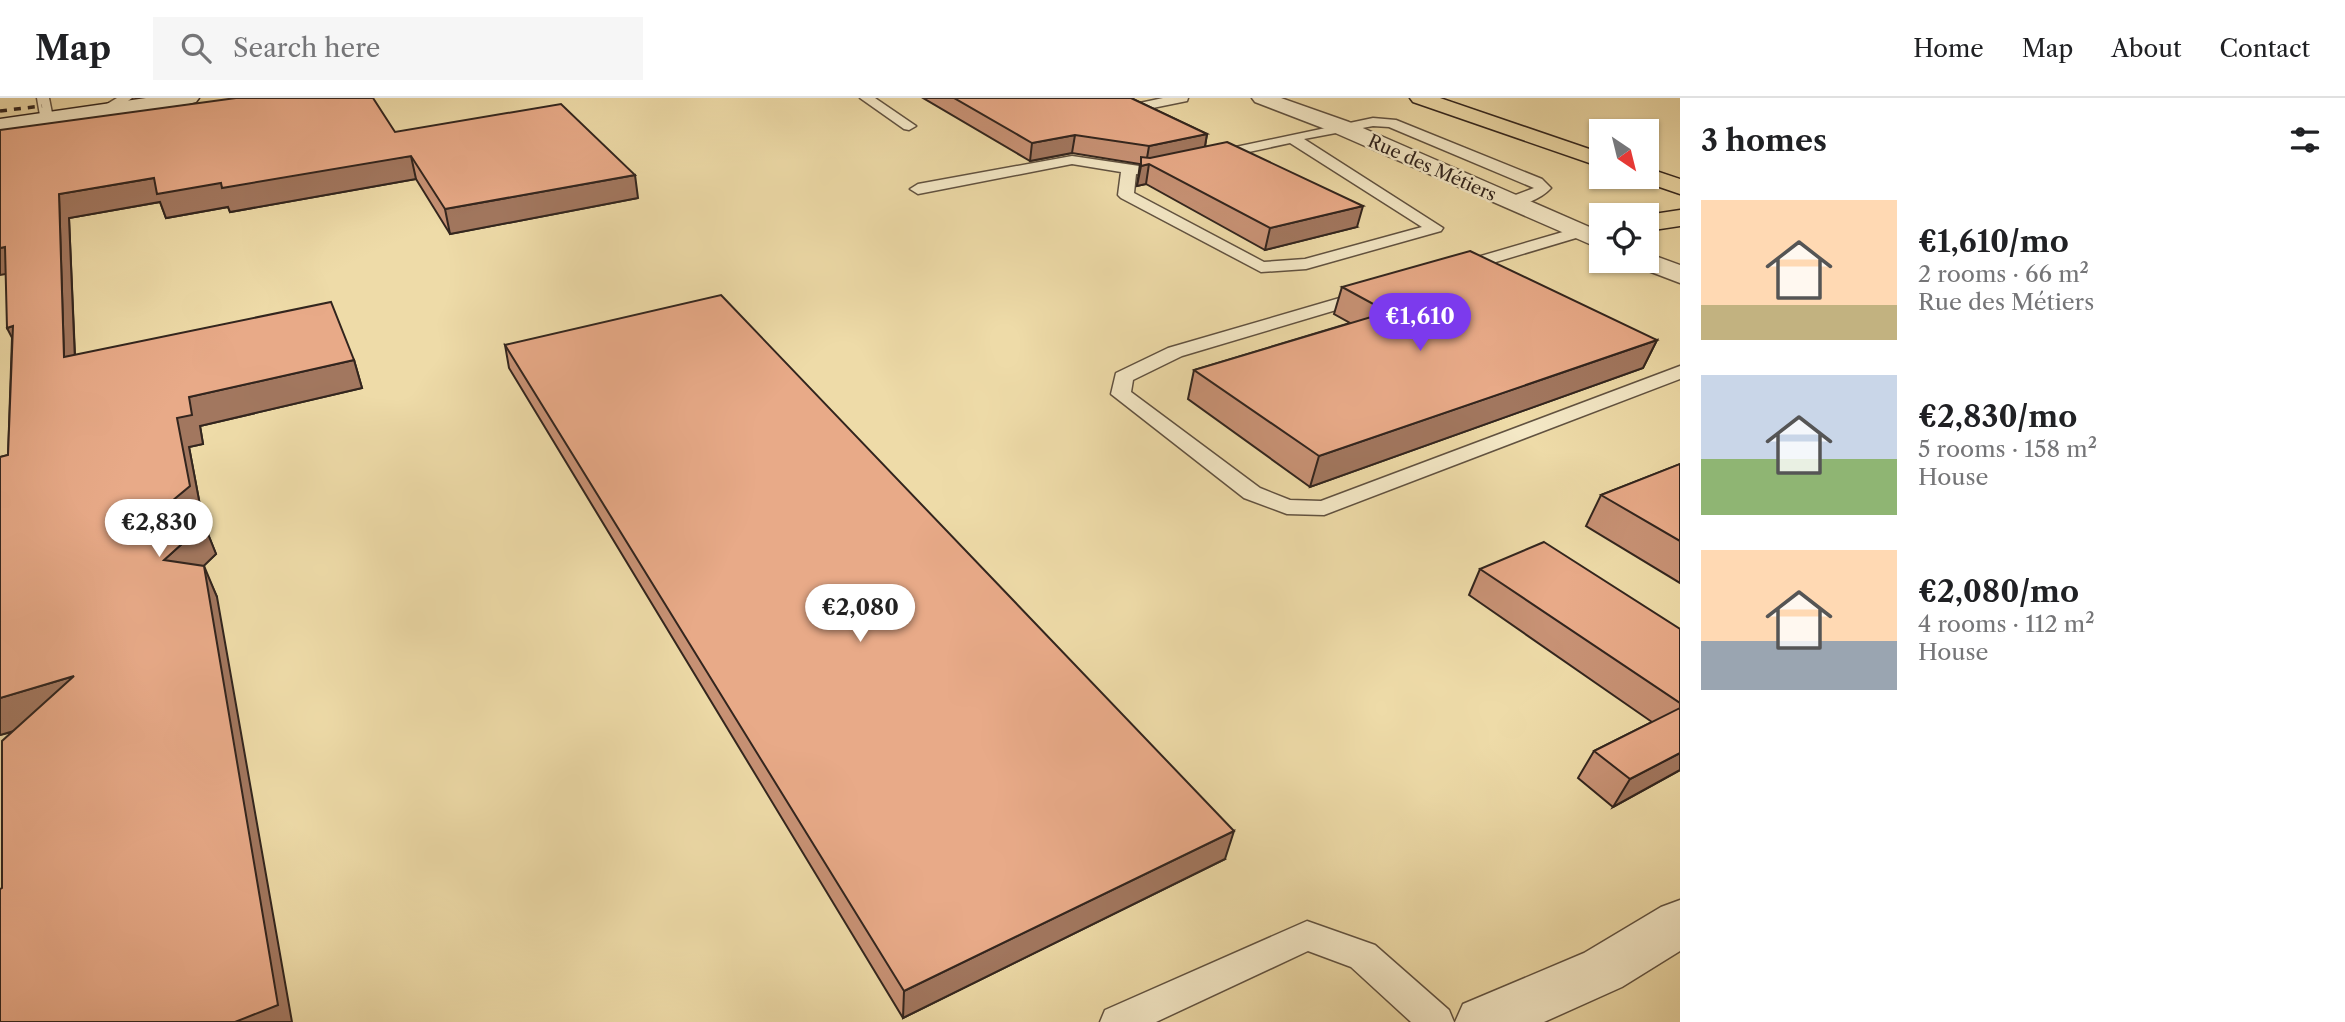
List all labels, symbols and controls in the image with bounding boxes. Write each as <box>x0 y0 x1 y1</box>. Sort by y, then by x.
search box <box>153 17 643 80</box>
text: Map <box>35 28 111 69</box>
icon: search <box>177 29 215 67</box>
text: Search here <box>233 32 380 64</box>
text: Home <box>1913 34 1984 63</box>
text: Map <box>2022 34 2073 63</box>
text: About <box>2111 34 2182 63</box>
text: Contact <box>2220 34 2310 63</box>
north arrow <box>1589 119 1659 189</box>
map controls <box>1589 119 1659 273</box>
icon: filters <box>2286 121 2324 159</box>
text: 3 homes <box>1701 122 1827 159</box>
street label: Rue des Métiers <box>1364 130 1500 206</box>
button: locate <box>1589 203 1659 273</box>
text: €1,610/mo <box>1918 223 2069 260</box>
icon: home <box>1757 228 1841 312</box>
text: 2 rooms · 66 m² <box>1918 260 2089 288</box>
text: Rue des Métiers <box>1918 288 2094 316</box>
pin: €1,610 <box>1363 294 1477 353</box>
text: €1,610 <box>1385 302 1455 330</box>
text: €2,830/mo <box>1918 398 2077 435</box>
icon: home <box>1757 403 1841 487</box>
text: 5 rooms · 158 m² <box>1918 435 2097 463</box>
text: House <box>1918 463 1988 491</box>
pin: €2,830 <box>102 500 216 559</box>
text: €2,830 <box>121 508 197 536</box>
text: €2,080/mo <box>1918 573 2079 610</box>
icon: home <box>1757 578 1841 662</box>
pin: €2,080 <box>803 584 917 644</box>
text: €2,080 <box>821 593 899 621</box>
text: 4 rooms · 112 m² <box>1918 610 2095 638</box>
text: House <box>1918 638 1988 666</box>

